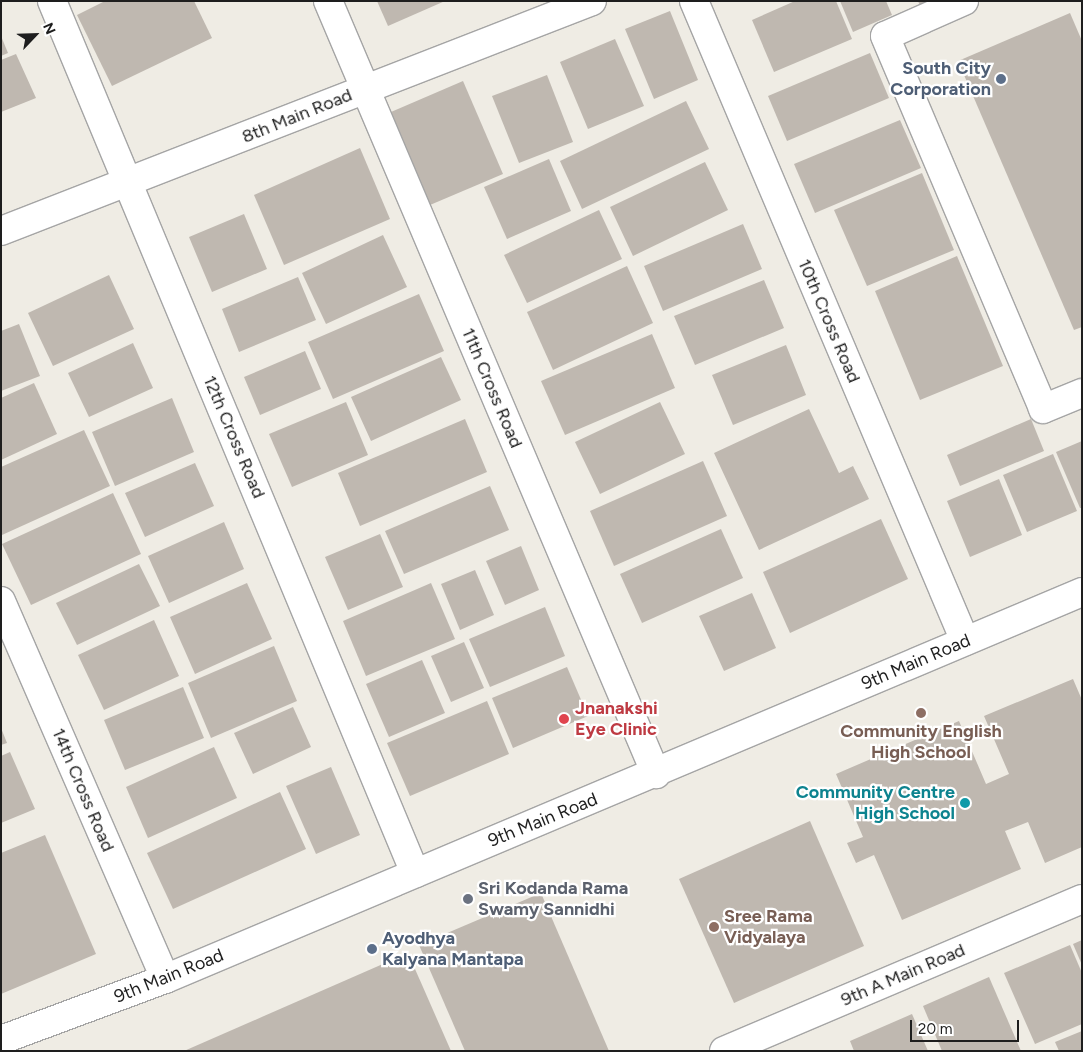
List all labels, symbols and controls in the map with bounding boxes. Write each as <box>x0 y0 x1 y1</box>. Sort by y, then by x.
north arrow <box>10 10 60 60</box>
text: N <box>39 20 59 37</box>
place label: South City Corporation <box>890 58 991 100</box>
marker: South City Corporation <box>995 73 1007 85</box>
street label: 8th Main Road <box>239 84 355 148</box>
street label: 10th Cross Road <box>793 256 865 386</box>
street label: 11th Cross Road <box>457 325 527 451</box>
street label: 12th Cross Road <box>198 373 270 501</box>
street label: 9th Main Road <box>858 629 974 695</box>
place label: Jnanakshi Eye Clinic <box>575 698 658 741</box>
marker: Community English High School <box>915 707 927 719</box>
marker: Jnanakshi Eye Clinic <box>557 712 571 726</box>
place label: Community English High School <box>840 721 1002 764</box>
street label: 14th Cross Road <box>47 725 119 855</box>
place label: Community Centre High School <box>796 782 955 824</box>
street label: 9th Main Road <box>485 788 601 852</box>
marker: Community Centre High School <box>959 797 971 809</box>
place label: Sri Kodanda Rama Swamy Sannidhi <box>478 878 628 921</box>
marker: Sri Kodanda Rama Swamy Sannidhi <box>462 893 474 905</box>
place label: Sree Rama Vidyalaya <box>724 906 812 949</box>
marker: Sree Rama Vidyalaya <box>708 921 720 933</box>
place label: Ayodhya Kalyana Mantapa <box>382 928 524 971</box>
street label: 9th A Main Road <box>838 939 968 1011</box>
marker: Ayodhya Kalyana Mantapa <box>366 943 378 955</box>
street label: 9th Main Road <box>111 944 227 1008</box>
scale bar <box>913 1010 1022 1042</box>
text: 20 m <box>918 1020 952 1038</box>

